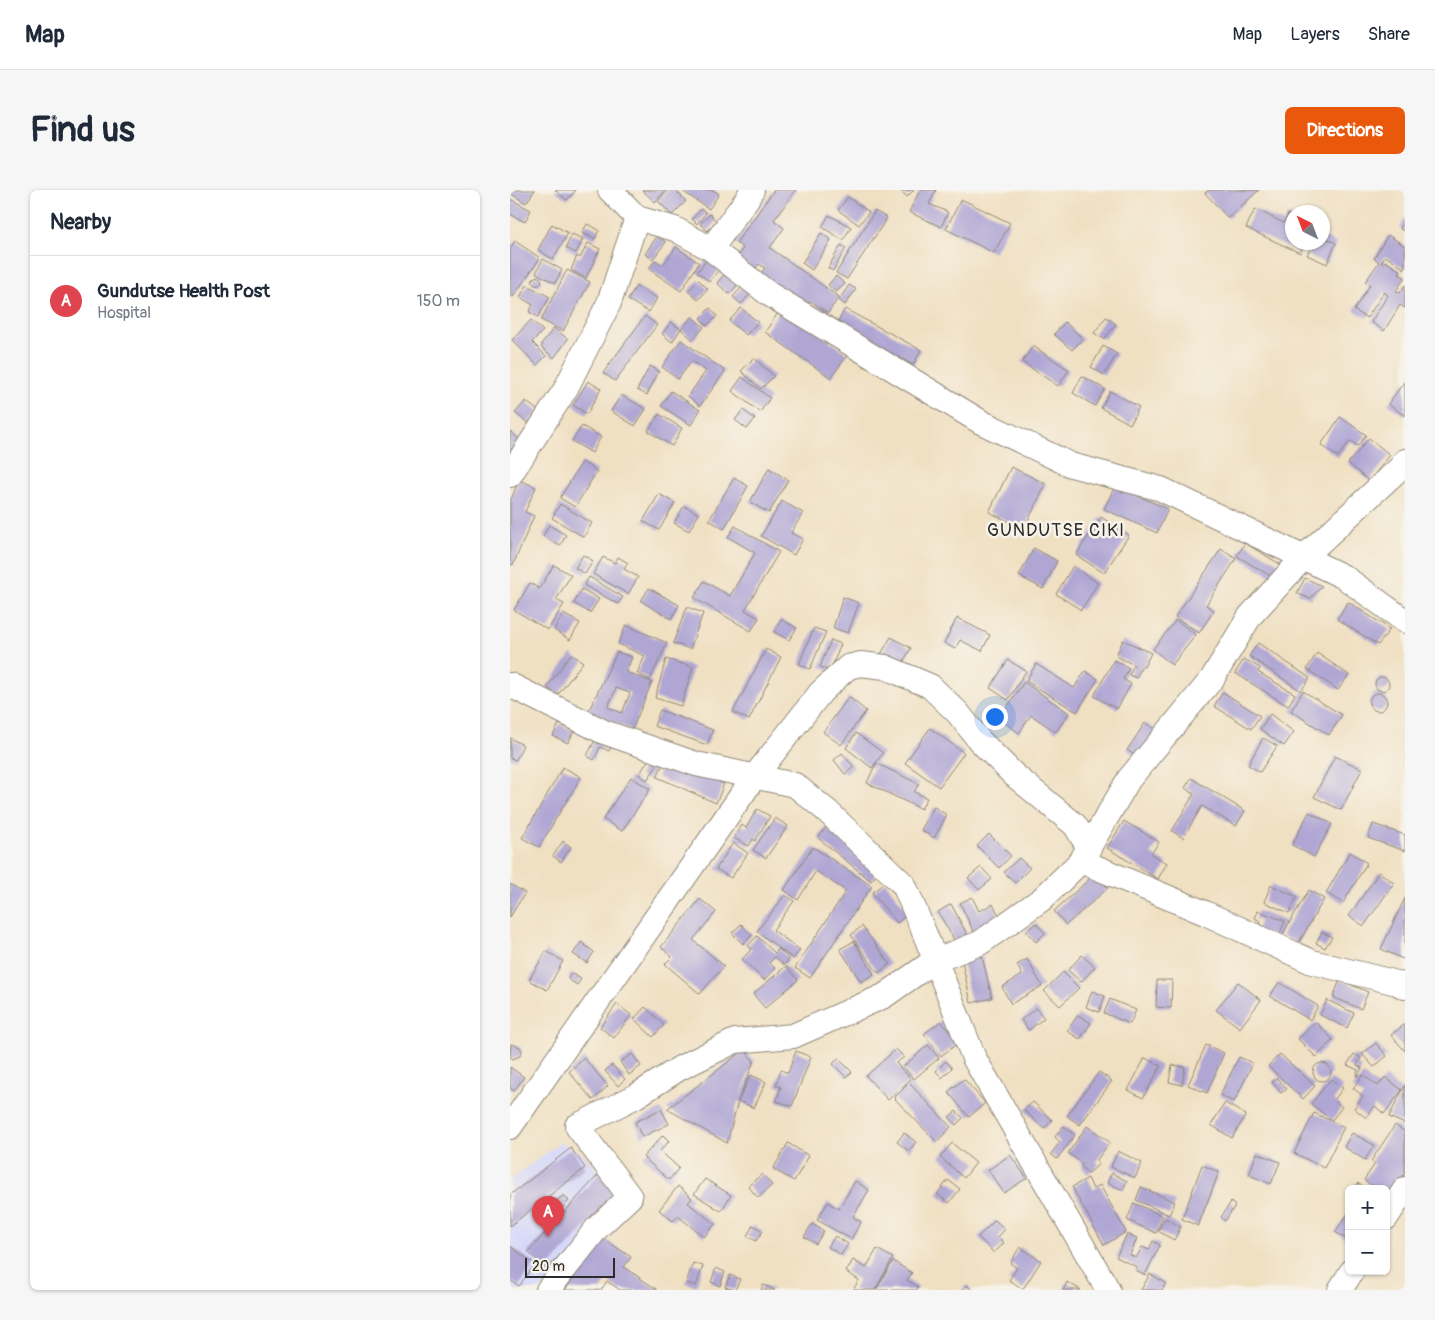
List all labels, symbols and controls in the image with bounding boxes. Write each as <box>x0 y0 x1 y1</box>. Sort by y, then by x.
text: Map <box>25 20 65 49</box>
text: Map <box>1233 23 1262 46</box>
text: Layers <box>1290 23 1340 46</box>
text: Share <box>1368 23 1410 46</box>
button: Directions <box>1285 107 1405 154</box>
text: Find us <box>30 108 135 152</box>
north arrow <box>1285 205 1330 250</box>
text: Nearby <box>50 209 111 236</box>
text: Gundutse Health Post <box>97 279 270 303</box>
text: A <box>61 291 71 311</box>
text: 150 m <box>416 291 460 311</box>
text: Hospital <box>97 303 151 323</box>
district label: GUNDUTSE CIKI <box>987 519 1125 542</box>
your location <box>982 704 1008 730</box>
map controls <box>1345 1185 1390 1275</box>
button: + <box>1345 1185 1390 1230</box>
pin: A <box>532 1196 564 1237</box>
button: − <box>1345 1230 1390 1275</box>
scale bar <box>525 1255 615 1278</box>
text: 20 m <box>532 1258 565 1275</box>

